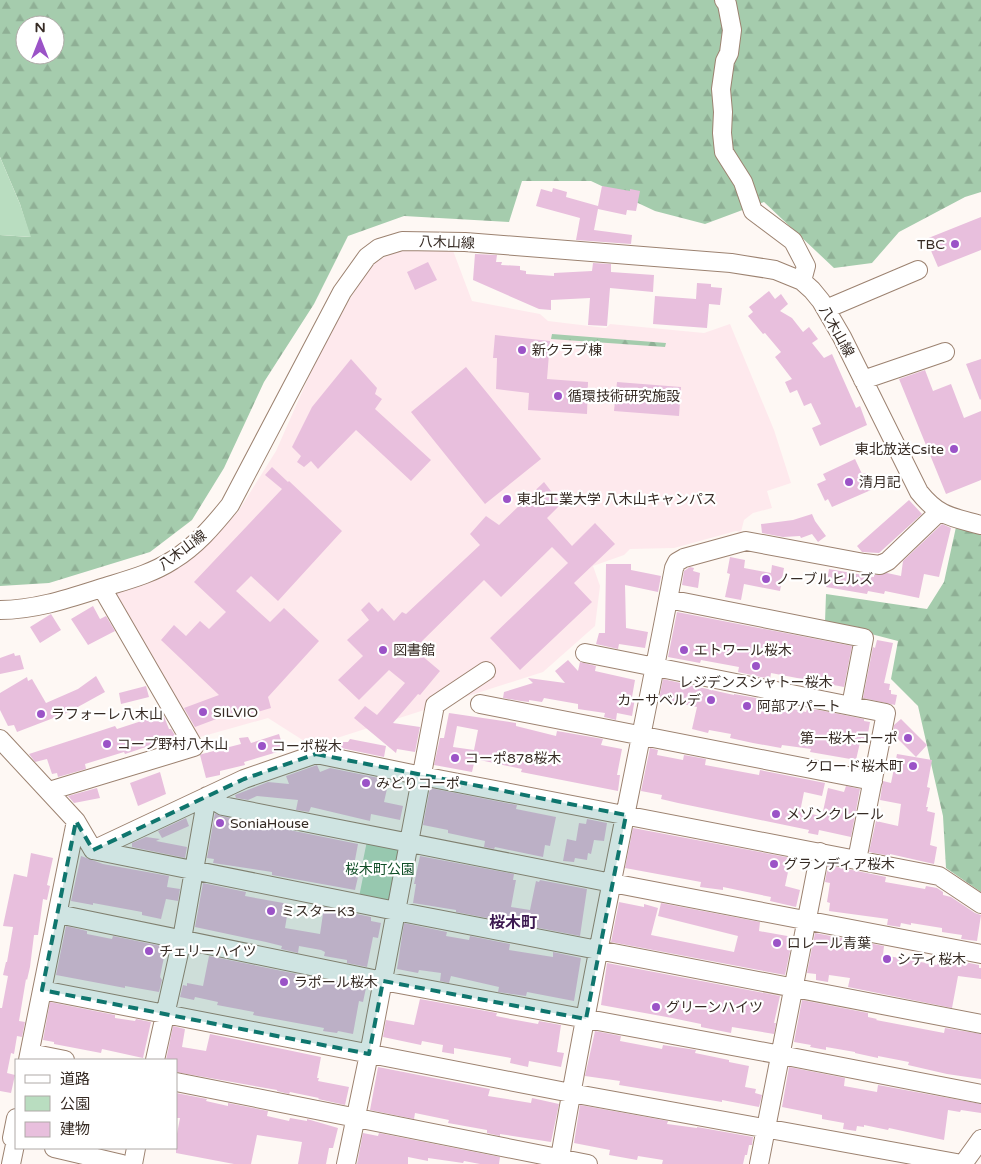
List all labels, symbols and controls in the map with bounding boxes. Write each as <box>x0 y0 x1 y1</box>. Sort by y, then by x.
north arrow <box>15 15 65 65</box>
text: N <box>34 19 46 36</box>
street label: 八木山線 <box>419 233 475 252</box>
place label: TBC <box>917 236 945 253</box>
marker: TBC <box>949 238 961 250</box>
street label: 八木山線 <box>816 303 858 360</box>
place label: 新クラブ棟 <box>532 342 602 359</box>
marker: 新クラブ棟 <box>516 344 528 356</box>
place label: 循環技術研究施設 <box>568 388 680 405</box>
marker: 循環技術研究施設 <box>552 390 564 402</box>
place label: 東北放送Csite <box>855 441 944 458</box>
marker: 東北放送Csite <box>948 443 960 455</box>
place label: 清月記 <box>859 474 901 491</box>
marker: 清月記 <box>843 476 855 488</box>
place label: 東北工業大学 八木山キャンパス <box>517 491 717 508</box>
marker: 東北工業大学 八木山キャンパス <box>501 493 513 505</box>
street label: 八木山線 <box>155 527 210 574</box>
place label: ノーブルヒルズ <box>776 571 873 588</box>
marker: ノーブルヒルズ <box>760 573 772 585</box>
place label: 図書館 <box>393 642 435 659</box>
place label: エトワール桜木 <box>694 642 792 659</box>
marker: 図書館 <box>377 644 389 656</box>
marker: エトワール桜木 <box>678 644 690 656</box>
marker: レジデンスシャトー桜木 <box>750 660 762 672</box>
place label: レジデンスシャトー桜木 <box>679 674 833 691</box>
place label: カーサベルデ <box>617 692 701 709</box>
marker: カーサベルデ <box>705 694 717 706</box>
place label: 阿部アパート <box>757 698 841 715</box>
marker: 阿部アパート <box>741 700 753 712</box>
place label: SILVIO <box>213 704 258 721</box>
place label: ラフォーレ八木山 <box>51 706 163 723</box>
marker: SILVIO <box>197 706 209 718</box>
marker: ラフォーレ八木山 <box>35 708 47 720</box>
place label: 第一桜木コーポ <box>800 730 898 747</box>
marker: 第一桜木コーポ <box>902 732 914 744</box>
place label: コープ野村八木山 <box>117 736 228 753</box>
marker: コープ野村八木山 <box>101 738 113 750</box>
place label: コーポ桜木 <box>272 738 342 755</box>
marker: コーポ桜木 <box>256 740 268 752</box>
place label: コーポ878桜木 <box>465 750 561 767</box>
marker: コーポ878桜木 <box>449 752 461 764</box>
place label: クロード桜木町 <box>805 758 903 775</box>
marker: クロード桜木町 <box>907 760 919 772</box>
place label: みどりコーポ <box>376 775 460 792</box>
marker: みどりコーポ <box>360 777 372 789</box>
place label: メゾンクレール <box>786 806 884 823</box>
marker: メゾンクレール <box>770 808 782 820</box>
place label: SoniaHouse <box>230 815 309 832</box>
marker: SoniaHouse <box>214 817 226 829</box>
place label: グランディア桜木 <box>784 856 895 873</box>
marker: グランディア桜木 <box>768 858 780 870</box>
park label: 桜木町公園 <box>345 861 415 878</box>
place label: ミスターK3 <box>281 903 355 920</box>
marker: ミスターK3 <box>265 905 277 917</box>
district label: 桜木町 <box>489 913 537 933</box>
place label: ロレール青葉 <box>787 935 871 952</box>
marker: ロレール青葉 <box>771 937 783 949</box>
place label: チェリーハイツ <box>159 943 256 960</box>
marker: チェリーハイツ <box>143 945 155 957</box>
place label: シティ桜木 <box>897 951 966 968</box>
marker: シティ桜木 <box>881 953 893 965</box>
place label: ラポール桜木 <box>294 974 378 991</box>
marker: ラポール桜木 <box>278 976 290 988</box>
place label: グリーンハイツ <box>666 999 763 1016</box>
marker: グリーンハイツ <box>650 1001 662 1013</box>
legend <box>15 1059 178 1149</box>
text: 道路 <box>60 1070 90 1088</box>
text: 公園 <box>60 1095 90 1113</box>
text: 建物 <box>60 1120 90 1138</box>

